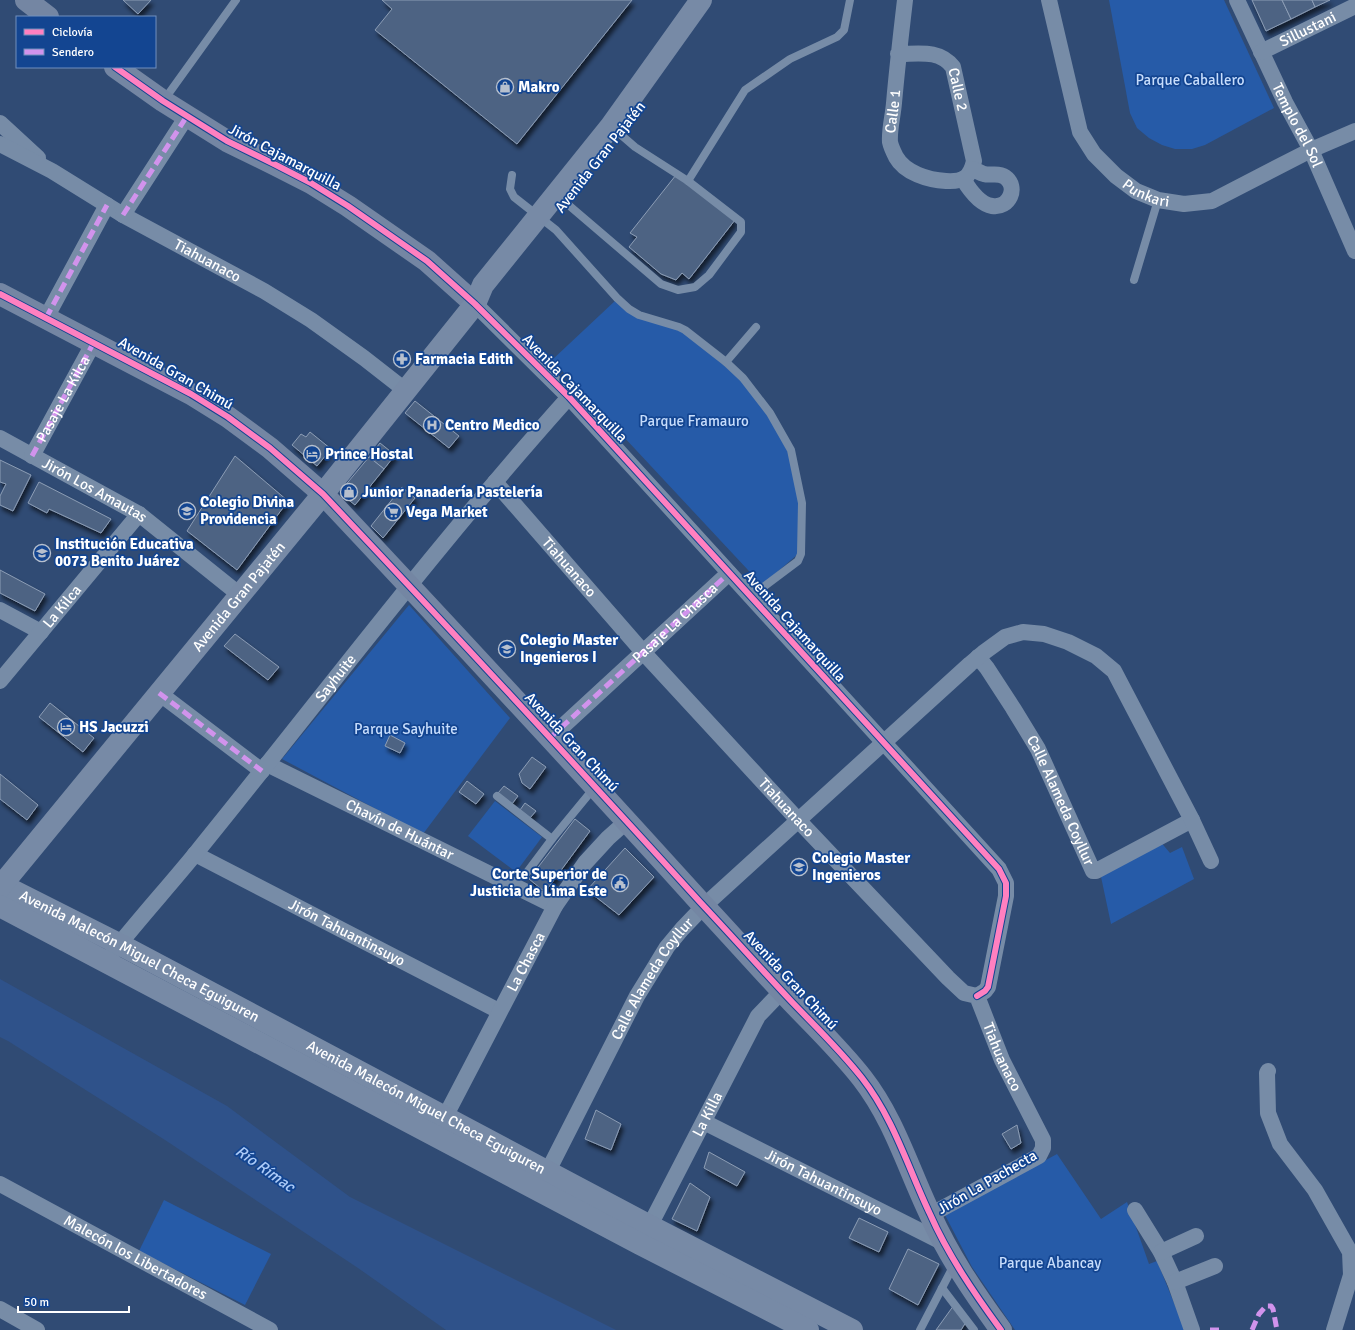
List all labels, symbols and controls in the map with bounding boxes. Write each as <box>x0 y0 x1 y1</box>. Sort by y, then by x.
street label: Sillustani <box>1276 8 1339 51</box>
legend <box>16 16 156 68</box>
text: Ciclovía <box>52 25 93 40</box>
text: Sendero <box>52 45 94 60</box>
street label: Calle 2 <box>944 66 972 113</box>
park label: Parque Caballero <box>1135 71 1245 89</box>
shop icon: Makro <box>495 77 515 97</box>
place label: Makro <box>518 78 560 96</box>
street label: Templo del Sol <box>1268 80 1326 170</box>
street label: Calle 1 <box>881 89 904 134</box>
street label: Avenida Gran Pajatén <box>551 98 649 216</box>
street label: Jirón Cajamarquilla <box>226 120 344 194</box>
street label: Punkari <box>1119 175 1171 211</box>
street label: Tiahuanaco <box>171 235 244 286</box>
street label: Avenida Cajamarquilla <box>519 330 631 446</box>
street label: Avenida Gran Chimú <box>115 333 237 413</box>
pharmacy icon: Farmacia Edith <box>392 349 412 369</box>
place label: Farmacia Edith <box>415 350 513 368</box>
street label: Pasaje La Kilca <box>32 353 94 445</box>
park label: Parque Framauro <box>639 412 749 430</box>
hospital icon: Centro Medico <box>422 415 442 435</box>
place label: Centro Medico <box>445 416 540 434</box>
hotel icon: Prince Hostal <box>302 444 322 464</box>
place label: Prince Hostal <box>325 445 413 463</box>
street label: Jirón Los Amautas <box>39 454 151 526</box>
shop icon: Junior Panadería Pastelería <box>339 482 359 502</box>
place label: Junior Panadería Pastelería <box>362 483 543 501</box>
place label: Colegio Divina Providencia <box>200 493 294 528</box>
school or university icon: Colegio Divina Providencia <box>177 501 197 521</box>
supermarket icon: Vega Market <box>383 502 403 522</box>
place label: Vega Market <box>406 503 488 521</box>
street label: Tiahuanaco <box>538 534 600 601</box>
place label: Institución Educativa 0073 Benito Juárez <box>55 535 194 570</box>
street label: Avenida Gran Pajatén <box>188 538 289 655</box>
school or university icon: Institución Educativa 0073 Benito Juárez <box>32 543 52 563</box>
street label: Avenida Cajamarquilla <box>740 567 850 685</box>
street label: Pasaje La Chasca <box>629 579 721 667</box>
street label: La Kilca <box>39 581 85 632</box>
place label: Colegio Master Ingenieros I <box>520 631 618 666</box>
school or university icon: Colegio Master Ingenieros I <box>497 639 517 659</box>
street label: Sayhuite <box>311 651 360 705</box>
street label: Avenida Gran Chimú <box>521 688 623 796</box>
hotel icon: HS Jacuzzi <box>56 717 76 737</box>
place label: HS Jacuzzi <box>79 718 149 736</box>
park label: Parque Sayhuite <box>354 720 458 738</box>
street label: Calle Alameda Coyllur <box>1023 732 1098 869</box>
street label: Tiahuanaco <box>755 774 818 841</box>
street label: Chavín de Huántar <box>343 795 457 864</box>
place label: Colegio Master Ingenieros <box>812 849 910 884</box>
school or university icon: Colegio Master Ingenieros <box>789 857 809 877</box>
place label: Corte Superior de Justicia de Lima Este <box>470 865 607 900</box>
public building icon: Corte Superior de Justicia de Lima Este <box>610 873 630 893</box>
street label: Avenida Malecón Miguel Checa Eguiguren <box>17 886 262 1026</box>
street label: Jirón Tahuantinsuyo <box>286 895 408 970</box>
street label: Calle Alameda Coyllur <box>607 914 697 1043</box>
street label: Avenida Gran Chimú <box>740 926 842 1034</box>
street label: La Chasca <box>503 929 549 995</box>
street label: Tiahuanaco <box>979 1020 1026 1095</box>
street label: Avenida Malecón Miguel Checa Eguiguren <box>304 1036 549 1178</box>
street label: La Killa <box>688 1089 726 1140</box>
water label: Río Rímac <box>231 1141 300 1198</box>
street label: Jirón Tahuantinsuyo <box>762 1145 885 1219</box>
street label: Jirón La Pachecta <box>934 1146 1040 1218</box>
street label: Malecón los Libertadores <box>61 1211 211 1304</box>
park label: Parque Abancay <box>999 1254 1101 1272</box>
scale bar <box>18 1288 129 1314</box>
text: 50 m <box>24 1295 49 1310</box>

